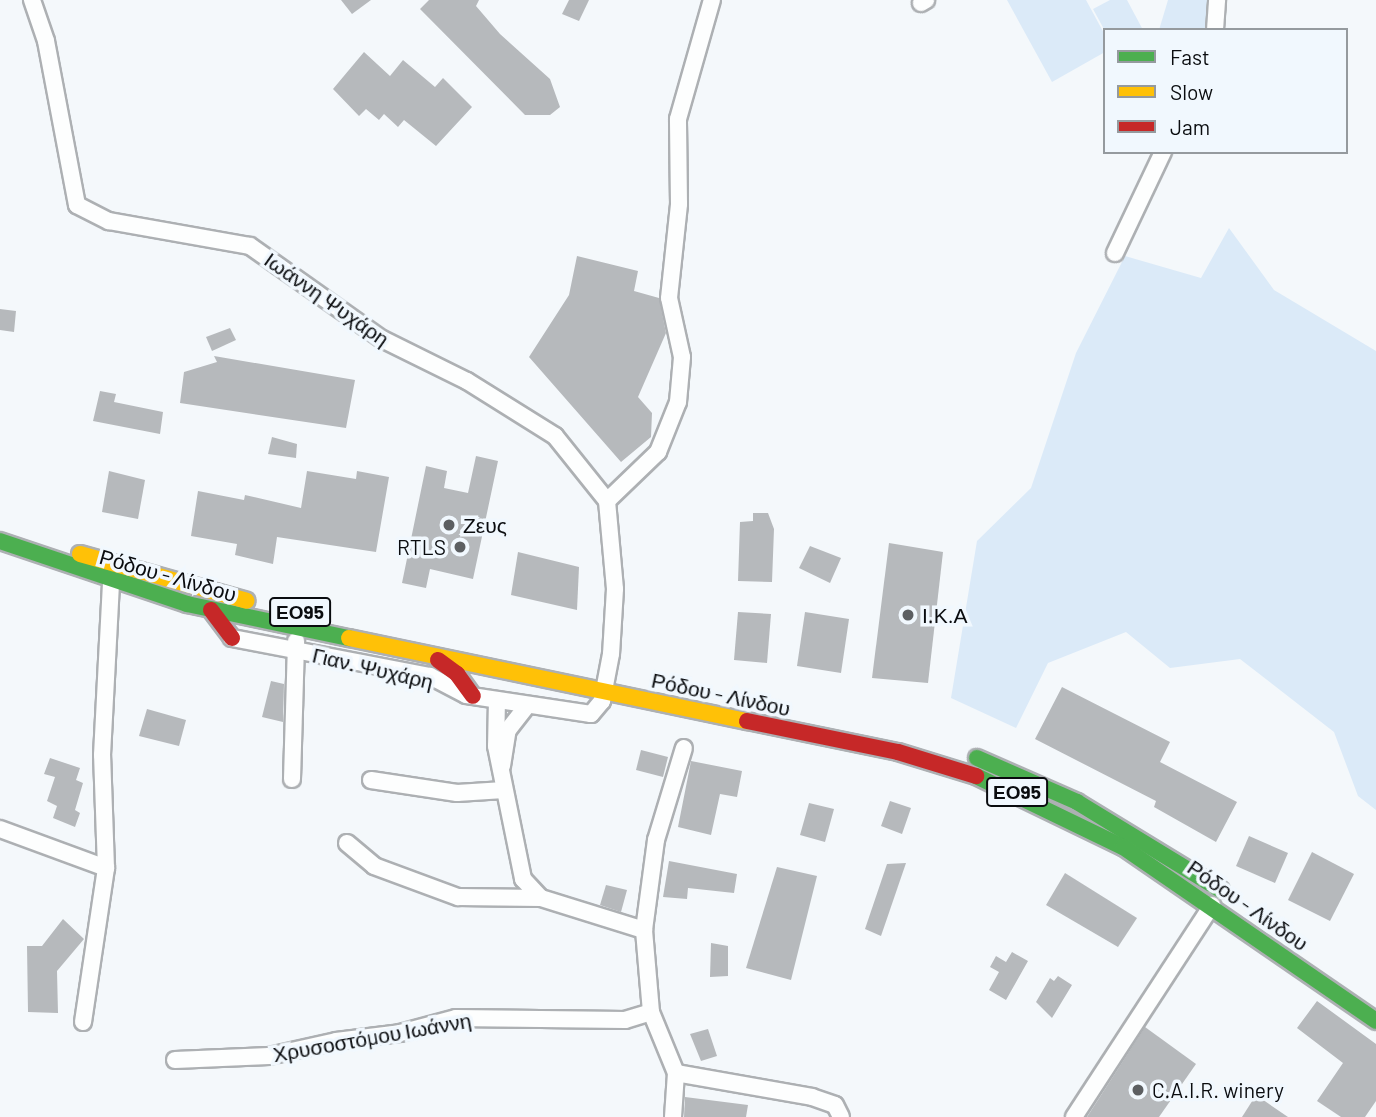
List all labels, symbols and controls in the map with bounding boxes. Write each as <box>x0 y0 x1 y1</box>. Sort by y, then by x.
legend <box>1103 28 1348 154</box>
text: Fast <box>1170 44 1210 69</box>
text: Slow <box>1170 79 1213 104</box>
text: Jam <box>1170 114 1210 139</box>
street label: Ιωάννη Ψυχάρη <box>260 247 394 351</box>
place label: Ζευς <box>463 512 507 538</box>
marker: Ζευς <box>441 517 457 533</box>
place label: RTLS <box>397 534 446 560</box>
marker: RTLS <box>452 539 468 555</box>
street label: Ρόδου - Λίνδου <box>97 543 239 607</box>
road number: ΕΟ95 <box>268 596 332 628</box>
place label: Ι.Κ.Α <box>922 602 968 628</box>
marker: Ι.Κ.Α <box>900 607 916 623</box>
street label: Γιαν. Ψυχάρη <box>310 642 436 694</box>
street label: Ρόδου - Λίνδου <box>649 667 793 721</box>
road number: ΕΟ95 <box>986 776 1048 807</box>
street label: Ρόδου - Λίνδου <box>1183 854 1313 956</box>
street label: Χρυσοστόμου Ιωάννη <box>271 1007 473 1067</box>
place label: C.A.I.R. winery <box>1152 1077 1284 1103</box>
marker: C.A.I.R. winery <box>1130 1082 1146 1098</box>

